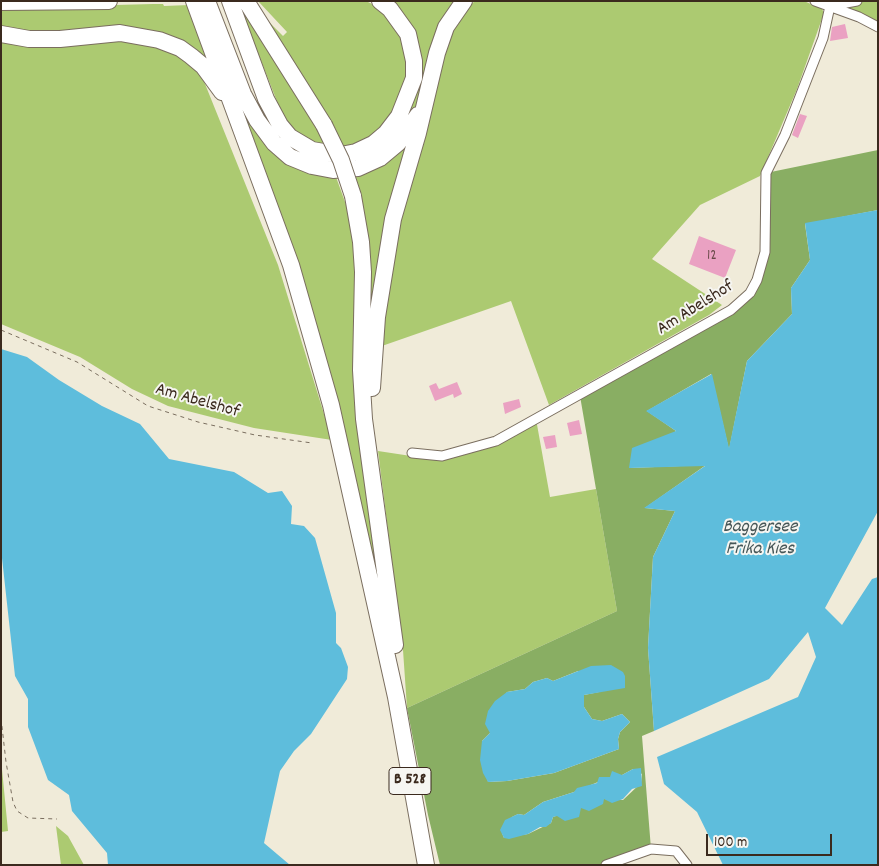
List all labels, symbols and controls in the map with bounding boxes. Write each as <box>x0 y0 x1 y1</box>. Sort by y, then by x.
house number: 12 <box>707 248 717 266</box>
street label: Am Abelshof <box>654 277 738 341</box>
street label: Am Abelshof <box>153 380 241 424</box>
water label: Baggersee Frika Kies <box>723 517 797 561</box>
road number: B 528 <box>389 768 431 794</box>
scale bar <box>709 824 835 856</box>
text: 100 m <box>714 832 747 854</box>

